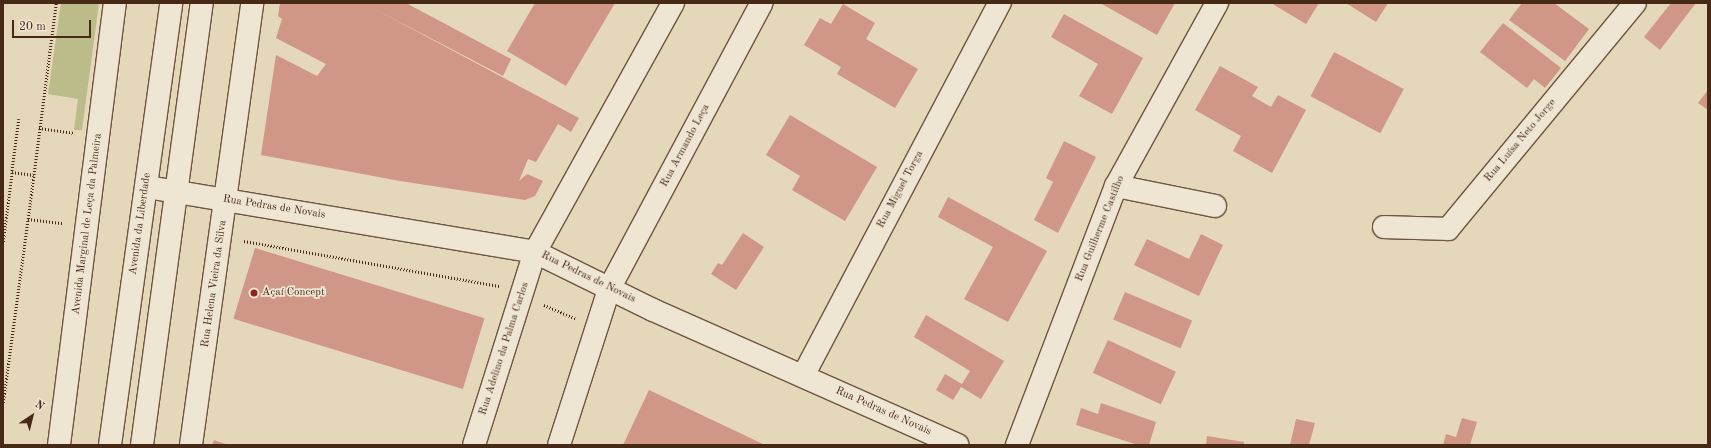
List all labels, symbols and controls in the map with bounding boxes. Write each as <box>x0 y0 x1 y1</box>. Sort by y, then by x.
scale bar <box>14 12 93 38</box>
text: 20 m <box>19 21 46 33</box>
street label: Rua Luísa Neto Jorge <box>1482 97 1560 185</box>
street label: Rua Armando Leça <box>659 102 713 190</box>
street label: Avenida Marginal de Leça da Palmeira <box>70 133 106 315</box>
street label: Rua Miguel Torga <box>875 149 927 231</box>
street label: Avenida da Liberdade <box>127 172 155 276</box>
street label: Rua Guilherme Castilho <box>1074 174 1128 284</box>
street label: Rua Pedras de Novais <box>222 193 326 223</box>
street label: Rua Helena Vieira da Silva <box>200 219 230 349</box>
street label: Rua Pedras de Novais <box>538 249 638 307</box>
street label: Rua Adelino da Palma Carlos <box>477 281 533 417</box>
place label: Açaí Concept <box>262 286 325 300</box>
marker: Açaí Concept <box>249 288 259 298</box>
street label: Rua Pedras de Novais <box>833 385 933 439</box>
north arrow <box>12 396 52 436</box>
text: N <box>33 399 46 413</box>

